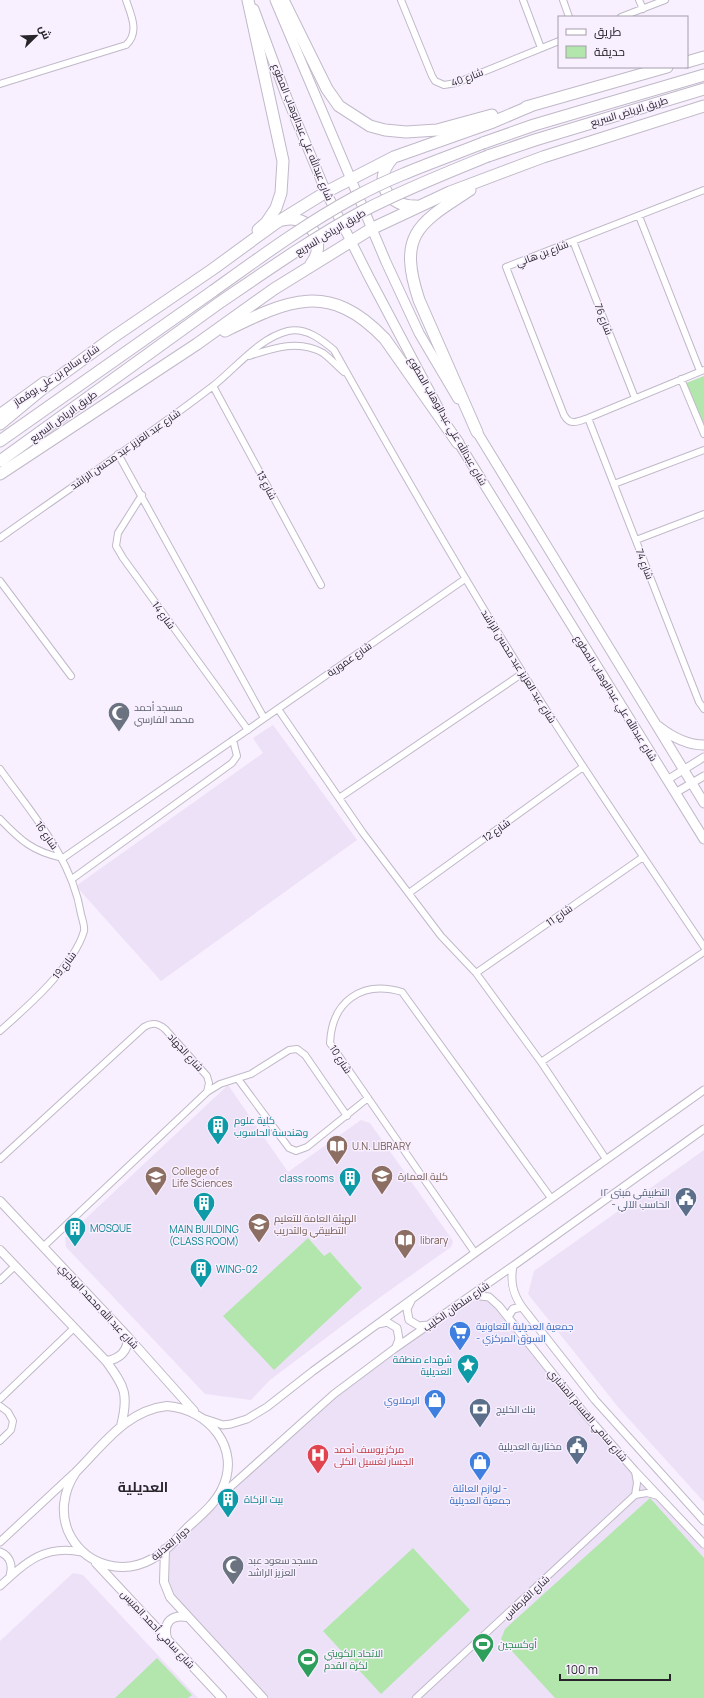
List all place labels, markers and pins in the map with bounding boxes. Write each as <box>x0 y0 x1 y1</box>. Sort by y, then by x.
mosque icon: مسجد أحمد محمد الفارسي <box>106 700 132 733</box>
place label: مسجد أحمد محمد الفارسي <box>134 700 194 727</box>
building icon: كلية علوم وهندسة الحاسوب <box>205 1113 231 1146</box>
place label: كلية علوم وهندسة الحاسوب <box>234 1113 308 1139</box>
library icon: U.N. LIBRARY <box>324 1133 350 1166</box>
place label: U.N. LIBRARY <box>352 1139 411 1153</box>
school or university icon: كلية العمارة <box>369 1163 395 1196</box>
school or university icon: College of Life Sciences <box>143 1164 169 1197</box>
place label: College of Life Sciences <box>172 1164 233 1190</box>
building icon: class rooms <box>337 1165 363 1198</box>
place label: كلية العمارة <box>398 1169 448 1183</box>
place label: class rooms <box>279 1171 334 1185</box>
place label: التطبيقي مبنى ١٢ - الحاسب الآلي <box>600 1185 670 1212</box>
public building icon: التطبيقي مبنى ١٢ - الحاسب الآلي <box>673 1185 699 1218</box>
building icon: MAIN BUILDING (CLASS ROOM) <box>191 1190 217 1223</box>
school or university icon: الهيئة العامة للتعليم التطبيقي والتدريب <box>246 1211 272 1244</box>
place label: الهيئة العامة للتعليم التطبيقي والتدريب <box>274 1211 356 1238</box>
building icon: MOSQUE <box>62 1215 88 1248</box>
place label: MOSQUE <box>90 1221 132 1235</box>
place label: MAIN BUILDING (CLASS ROOM) <box>169 1222 239 1248</box>
library icon: library <box>392 1227 418 1260</box>
place label: library <box>420 1233 449 1247</box>
building icon: WING-02 <box>188 1256 214 1289</box>
place label: WING-02 <box>216 1262 258 1276</box>
supermarket icon: جمعية العديلية التعاونية - السوق المركزي <box>447 1319 473 1352</box>
place label: جمعية العديلية التعاونية - السوق المركزي <box>476 1319 574 1346</box>
place label: شهداء منطقة العديلية <box>393 1352 452 1378</box>
place icon: شهداء منطقة العديلية <box>455 1352 481 1385</box>
shop icon: الرملاوي <box>422 1387 448 1420</box>
place label: الرملاوي <box>384 1393 420 1408</box>
bank icon: بنك الخليج <box>467 1396 493 1429</box>
place label: بنك الخليج <box>496 1402 536 1416</box>
public building icon: مختارية العديلية <box>564 1433 590 1466</box>
place label: مختارية العديلية <box>498 1439 562 1453</box>
hospital icon: مركز يوسف أحمد الجسار لغسيل الكلى <box>305 1442 331 1475</box>
place label: مركز يوسف أحمد الجسار لغسيل الكلى <box>334 1442 414 1468</box>
shop icon: لوازم العائلة - جمعية العديلية <box>467 1449 493 1482</box>
place label: لوازم العائلة - جمعية العديلية <box>450 1481 511 1507</box>
building icon: بيت الزكاة <box>215 1486 241 1519</box>
place label: بيت الزكاة <box>244 1492 283 1506</box>
mosque icon: مسجد سعود عبد العزيز الراشد <box>220 1553 246 1586</box>
place label: مسجد سعود عبد العزيز الراشد <box>248 1553 318 1579</box>
sports icon: أوكسجين <box>470 1631 496 1664</box>
place label: أوكسجين <box>498 1637 537 1651</box>
sports icon: الاتحاد الكويتي لكرة القدم <box>295 1646 321 1679</box>
place label: الاتحاد الكويتي لكرة القدم <box>324 1646 383 1673</box>

